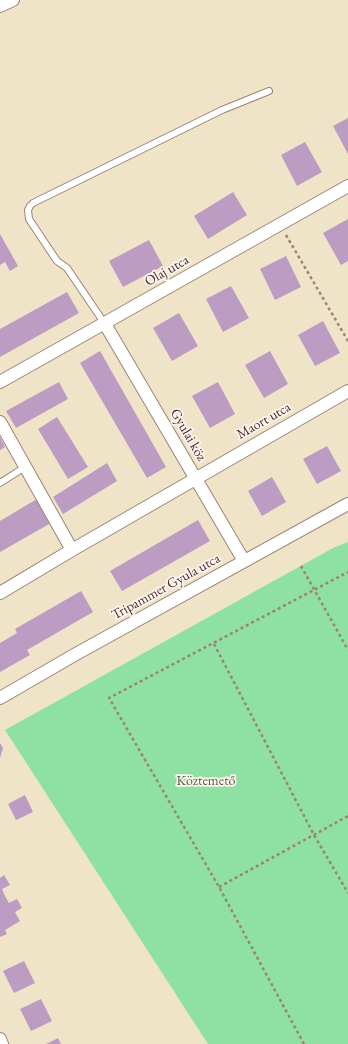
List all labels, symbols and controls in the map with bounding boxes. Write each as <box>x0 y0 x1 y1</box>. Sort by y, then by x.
street label: Olaj utca <box>142 252 192 290</box>
street label: Maort utca <box>234 399 294 443</box>
street label: Gyulai köz <box>166 406 210 464</box>
street label: Tripammer Gyula utca <box>109 550 223 624</box>
park label: Köztemető <box>176 773 236 789</box>

